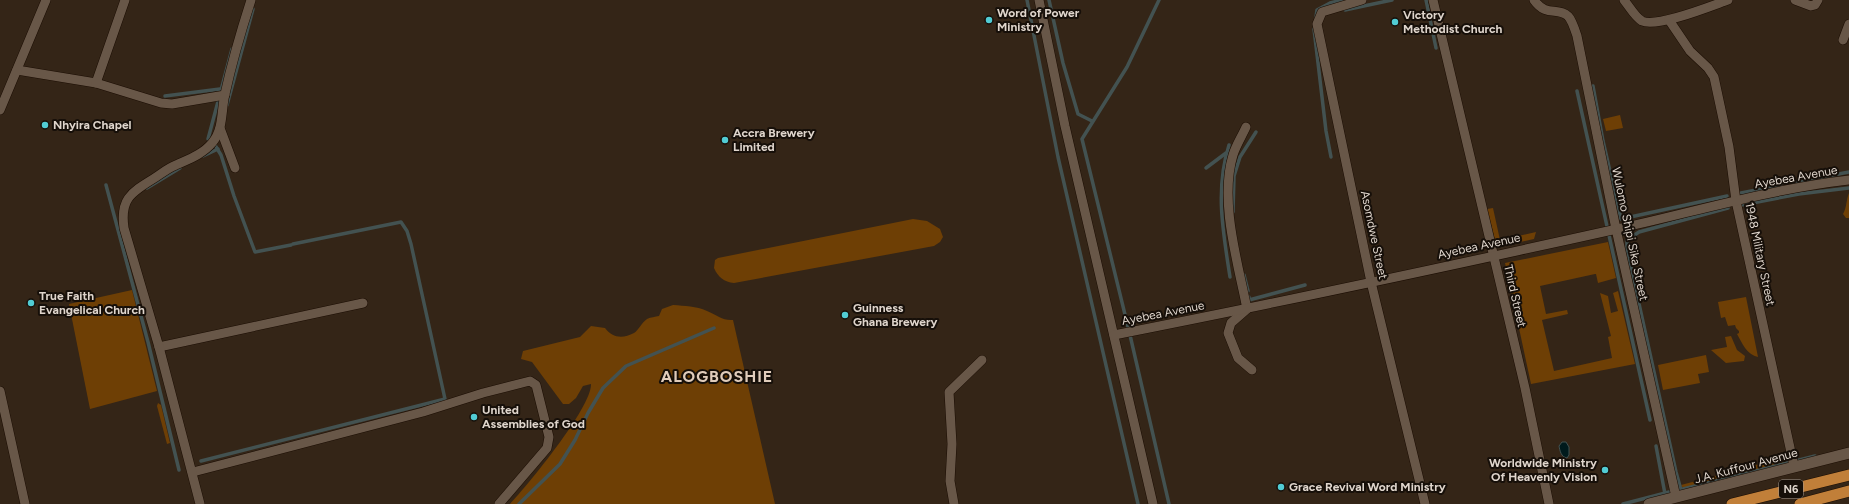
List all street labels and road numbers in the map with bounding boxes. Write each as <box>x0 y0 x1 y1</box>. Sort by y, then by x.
street label: Ayebea Avenue <box>1753 163 1839 191</box>
street label: Wulomo Shipi Sika Street <box>1609 166 1651 302</box>
street label: Asomdwe Street <box>1358 189 1390 281</box>
street label: 1948 Military Street <box>1742 201 1778 307</box>
street label: Ayebea Avenue <box>1436 230 1522 262</box>
street label: Third Street <box>1501 263 1529 329</box>
street label: Ayebea Avenue <box>1120 298 1206 328</box>
street label: J.A. Kuffour Avenue <box>1693 445 1800 487</box>
road number: N6 <box>1779 480 1803 498</box>

